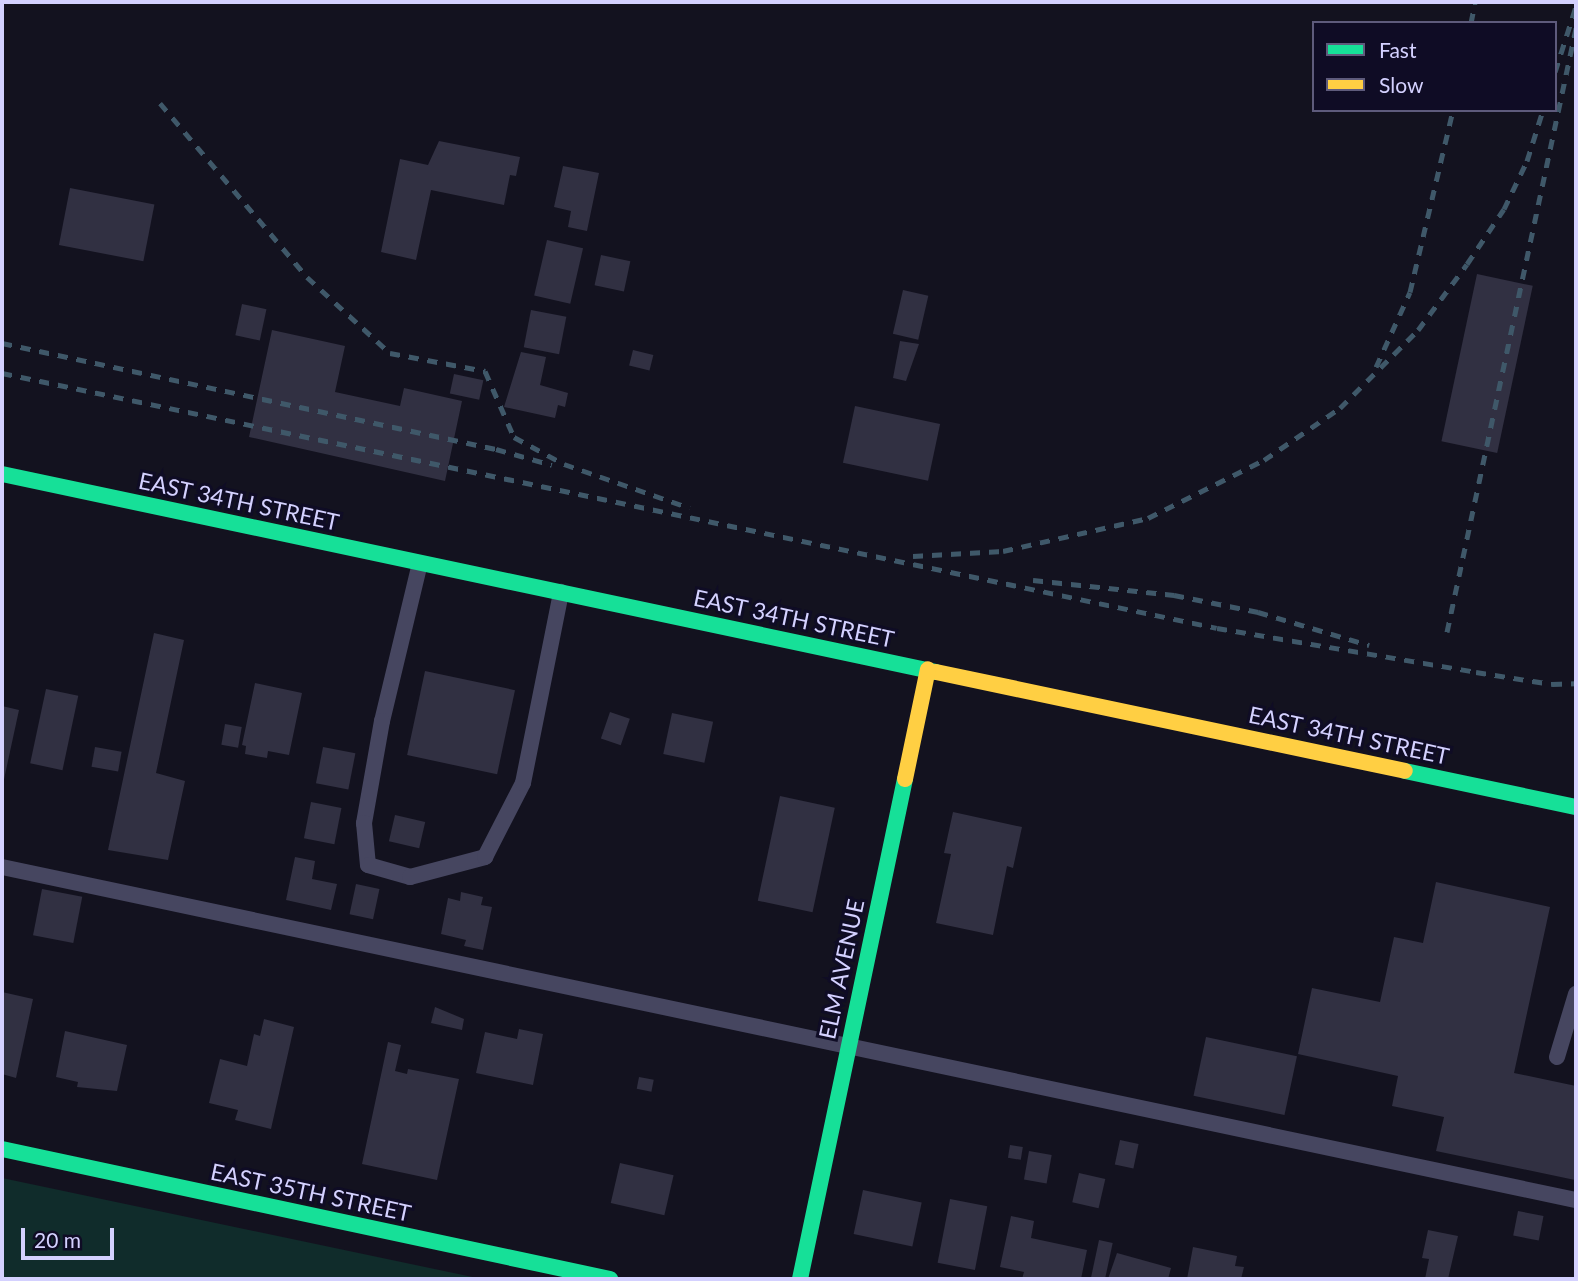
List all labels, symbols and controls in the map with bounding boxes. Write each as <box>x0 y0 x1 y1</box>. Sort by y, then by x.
legend <box>1312 21 1557 112</box>
text: Fast <box>1379 37 1416 62</box>
text: Slow <box>1379 72 1423 97</box>
street label: EAST 34TH STREET <box>136 466 342 536</box>
street label: EAST 34TH STREET <box>691 583 897 653</box>
street label: EAST 34TH STREET <box>1246 700 1452 770</box>
street label: ELM AVENUE <box>813 896 869 1042</box>
street label: EAST 35TH STREET <box>208 1157 414 1227</box>
scale bar <box>24 1214 117 1258</box>
text: 20 m <box>34 1227 81 1252</box>

